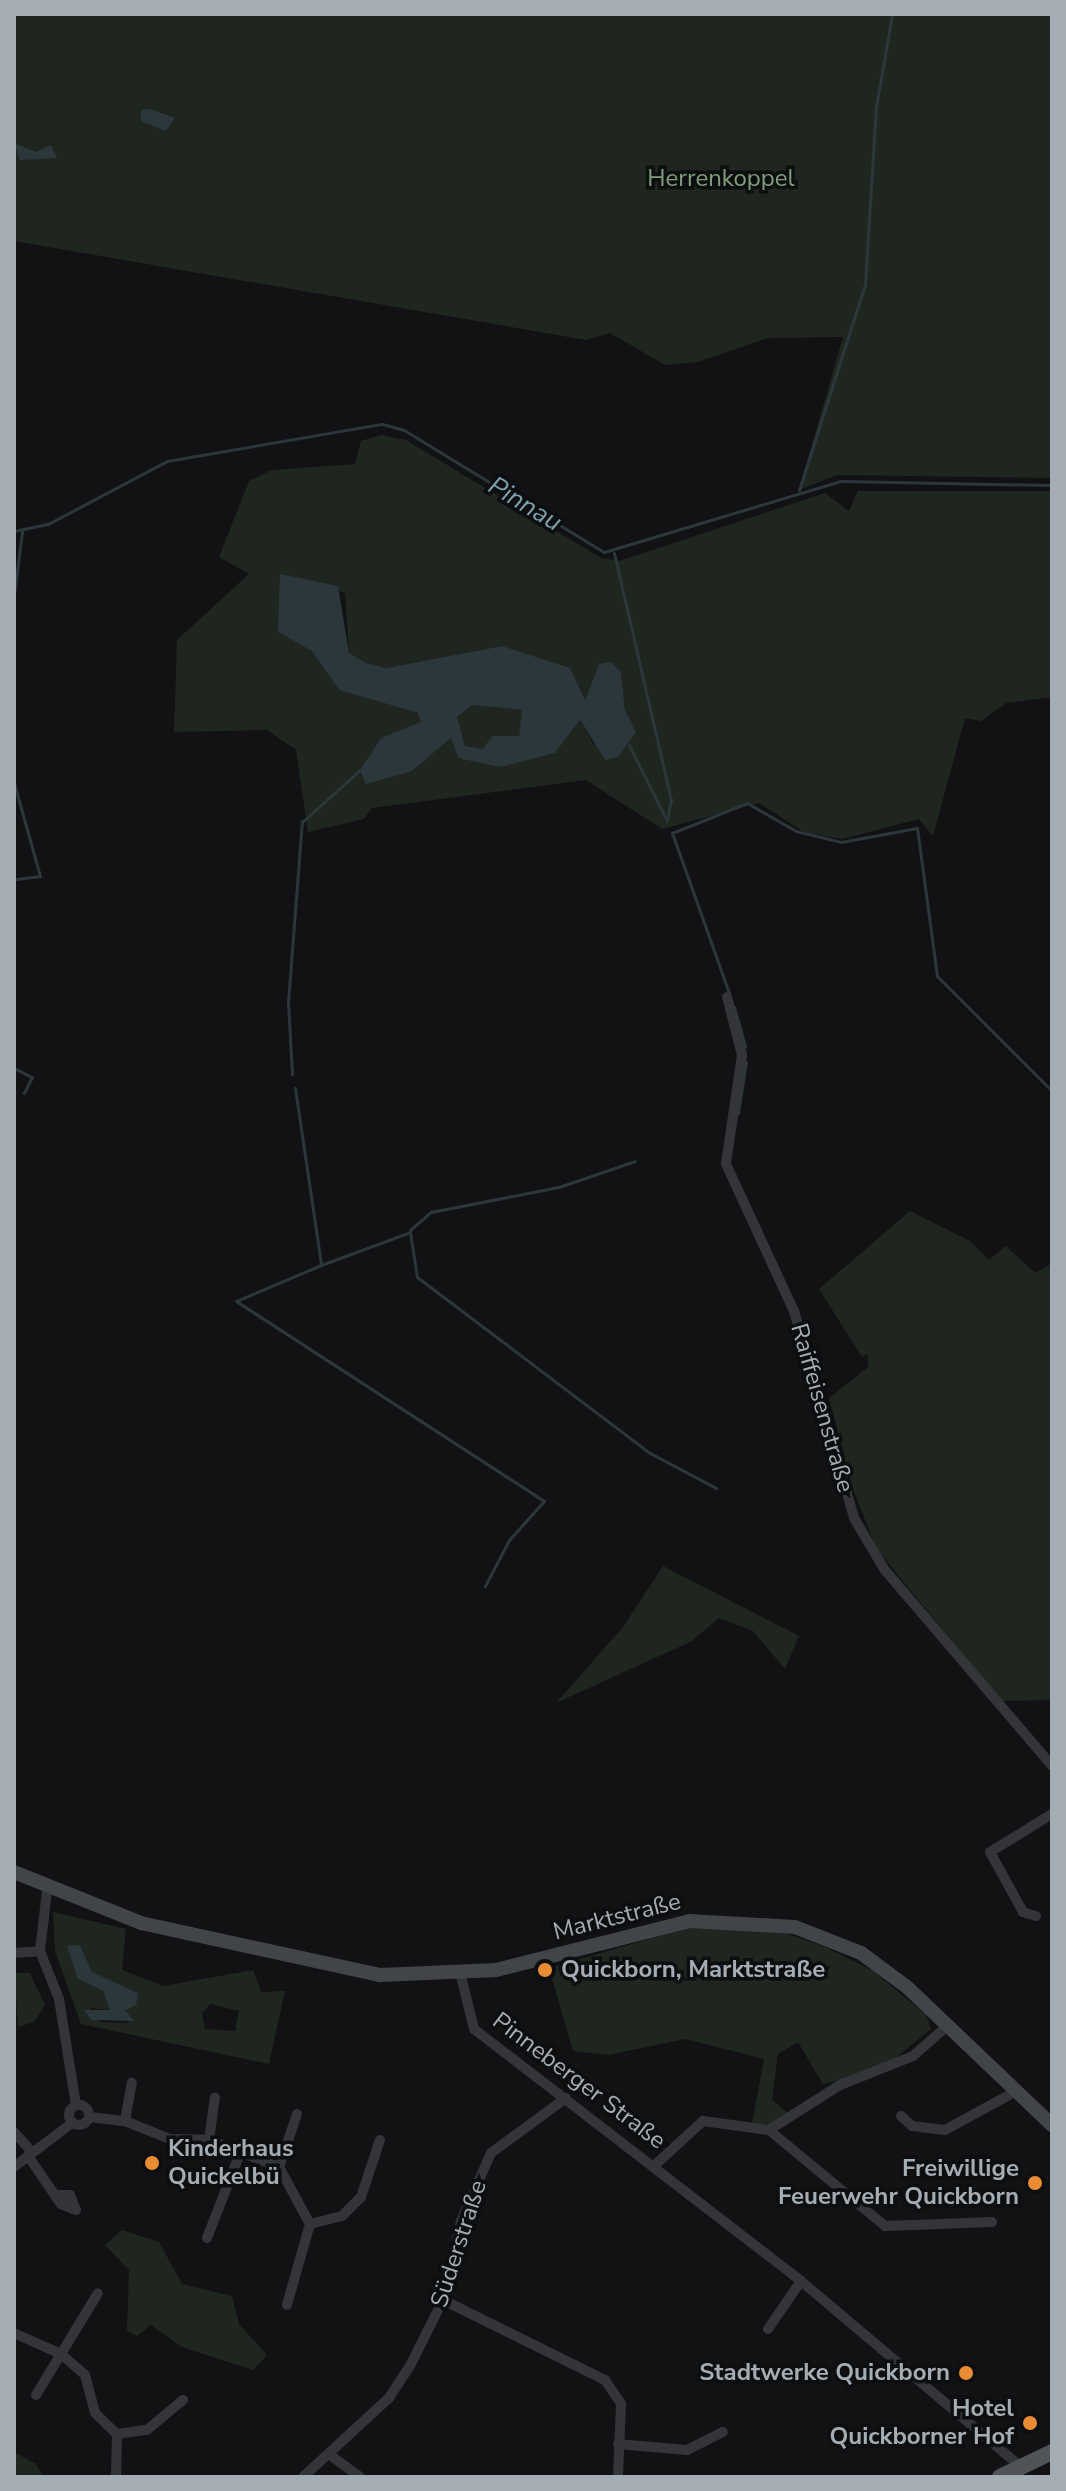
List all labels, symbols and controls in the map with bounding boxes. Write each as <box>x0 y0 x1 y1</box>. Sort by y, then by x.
park label: Herrenkoppel <box>647 165 795 193</box>
water label: Pinnau <box>483 470 567 538</box>
street label: Raiffeisenstraße <box>784 1320 860 1496</box>
street label: Marktstraße <box>550 1887 684 1947</box>
place label: Quickborn, Marktstraße <box>561 1956 825 1984</box>
marker: Quickborn, Marktstraße <box>536 1961 554 1979</box>
street label: Pinneberger Straße <box>487 2006 671 2156</box>
place label: Kinderhaus Quickelbü <box>168 2135 294 2191</box>
marker: Kinderhaus Quickelbü <box>143 2154 161 2172</box>
place label: Freiwillige Feuerwehr Quickborn <box>778 2155 1019 2211</box>
marker: Freiwillige Feuerwehr Quickborn <box>1026 2174 1044 2192</box>
street label: Süderstraße <box>425 2177 493 2311</box>
place label: Stadtwerke Quickborn <box>699 2359 950 2387</box>
marker: Stadtwerke Quickborn <box>957 2364 975 2382</box>
place label: Hotel Quickborner Hof <box>829 2395 1014 2451</box>
marker: Hotel Quickborner Hof <box>1021 2414 1039 2432</box>

